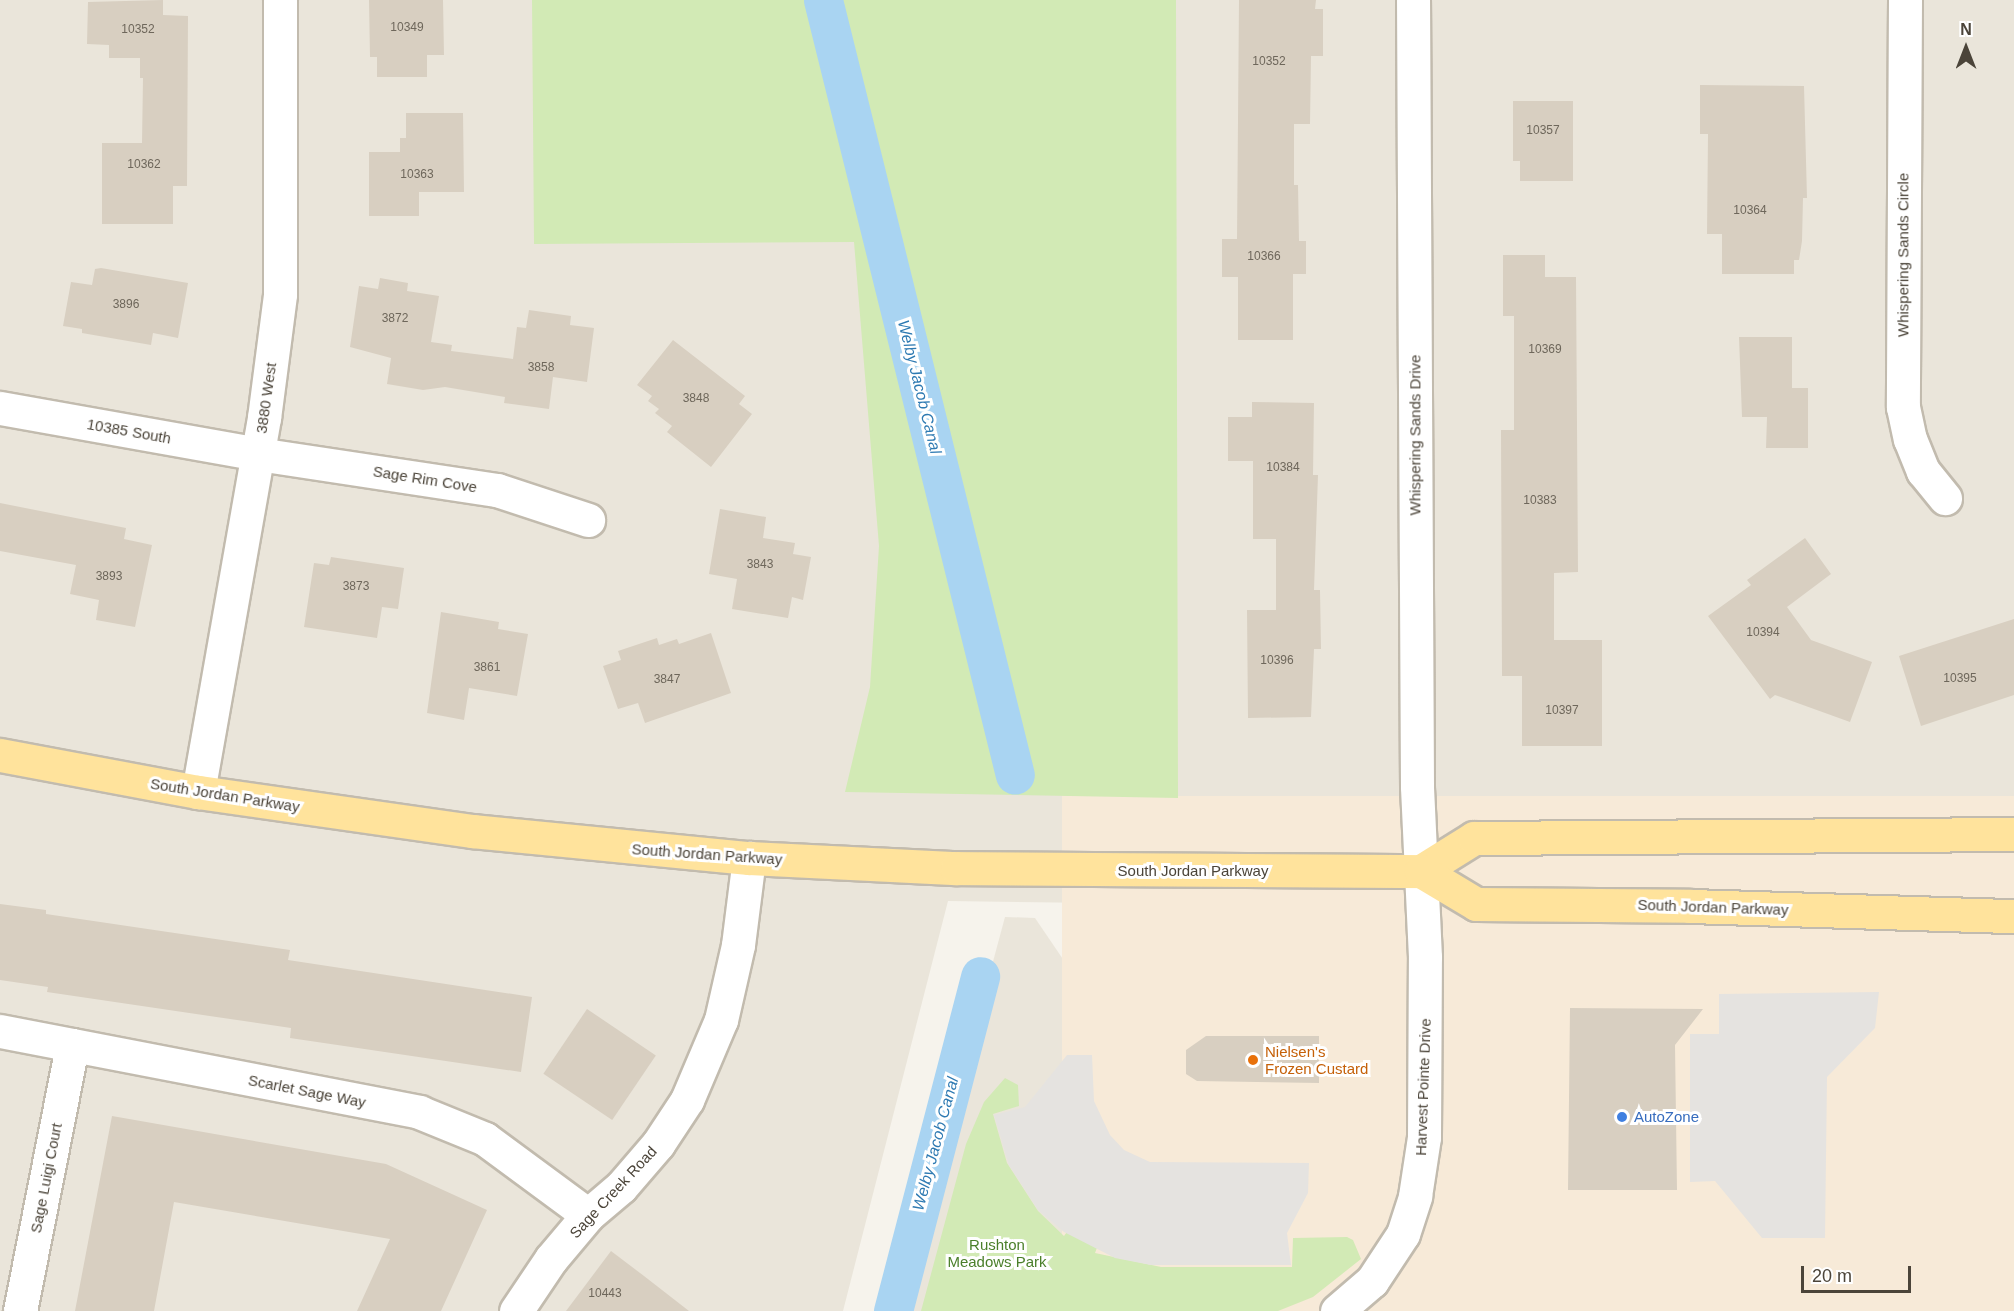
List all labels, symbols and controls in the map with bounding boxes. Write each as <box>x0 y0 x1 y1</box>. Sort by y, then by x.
north arrow <box>1936 18 1996 78</box>
house number: 10349 <box>390 21 424 35</box>
text: N <box>1960 21 1972 38</box>
house number: 10352 <box>121 23 155 37</box>
house number: 10352 <box>1252 55 1286 69</box>
house number: 10357 <box>1526 124 1560 138</box>
house number: 10362 <box>127 158 161 172</box>
house number: 10363 <box>400 168 434 182</box>
street label: Whispering Sands Circle <box>1894 173 1912 337</box>
house number: 10364 <box>1733 204 1767 218</box>
house number: 10366 <box>1247 250 1281 264</box>
house number: 3896 <box>113 298 139 312</box>
house number: 3872 <box>382 312 408 326</box>
water label: Welby Jacob Canal <box>893 318 945 456</box>
house number: 10369 <box>1528 343 1562 357</box>
street label: Whispering Sands Drive <box>1406 355 1424 515</box>
street label: 3880 West <box>252 361 280 435</box>
house number: 3858 <box>528 361 554 375</box>
house number: 3848 <box>683 392 709 406</box>
street label: 10385 South <box>86 415 172 447</box>
house number: 10384 <box>1266 461 1300 475</box>
street label: Sage Rim Cove <box>372 462 478 496</box>
house number: 10383 <box>1523 494 1557 508</box>
house number: 3843 <box>747 558 773 572</box>
house number: 3893 <box>96 570 122 584</box>
house number: 3873 <box>343 580 369 594</box>
house number: 10394 <box>1746 626 1780 640</box>
house number: 10396 <box>1260 654 1294 668</box>
house number: 3861 <box>474 661 500 675</box>
house number: 10395 <box>1943 672 1977 686</box>
house number: 3847 <box>654 673 680 687</box>
house number: 10397 <box>1545 704 1579 718</box>
street label: South Jordan Parkway <box>149 774 301 816</box>
street label: South Jordan Parkway <box>631 840 783 868</box>
street label: South Jordan Parkway <box>1118 862 1268 880</box>
street label: South Jordan Parkway <box>1637 895 1789 919</box>
street label: Harvest Pointe Drive <box>1412 1018 1434 1156</box>
place label: Nielsen's Frozen Custard <box>1265 1042 1368 1077</box>
marker: Nielsen's Frozen Custard <box>1246 1053 1260 1067</box>
street label: Scarlet Sage Way <box>247 1071 367 1111</box>
water label: Welby Jacob Canal <box>909 1075 963 1213</box>
place label: AutoZone <box>1634 1108 1699 1126</box>
marker: AutoZone <box>1615 1110 1629 1124</box>
street label: Sage Luigi Court <box>27 1121 65 1235</box>
street label: Sage Creek Road <box>566 1142 660 1242</box>
park label: Rushton Meadows Park <box>947 1235 1047 1270</box>
scale bar <box>1804 1254 1914 1292</box>
text: 20 m <box>1812 1266 1852 1286</box>
house number: 10443 <box>588 1287 622 1301</box>

